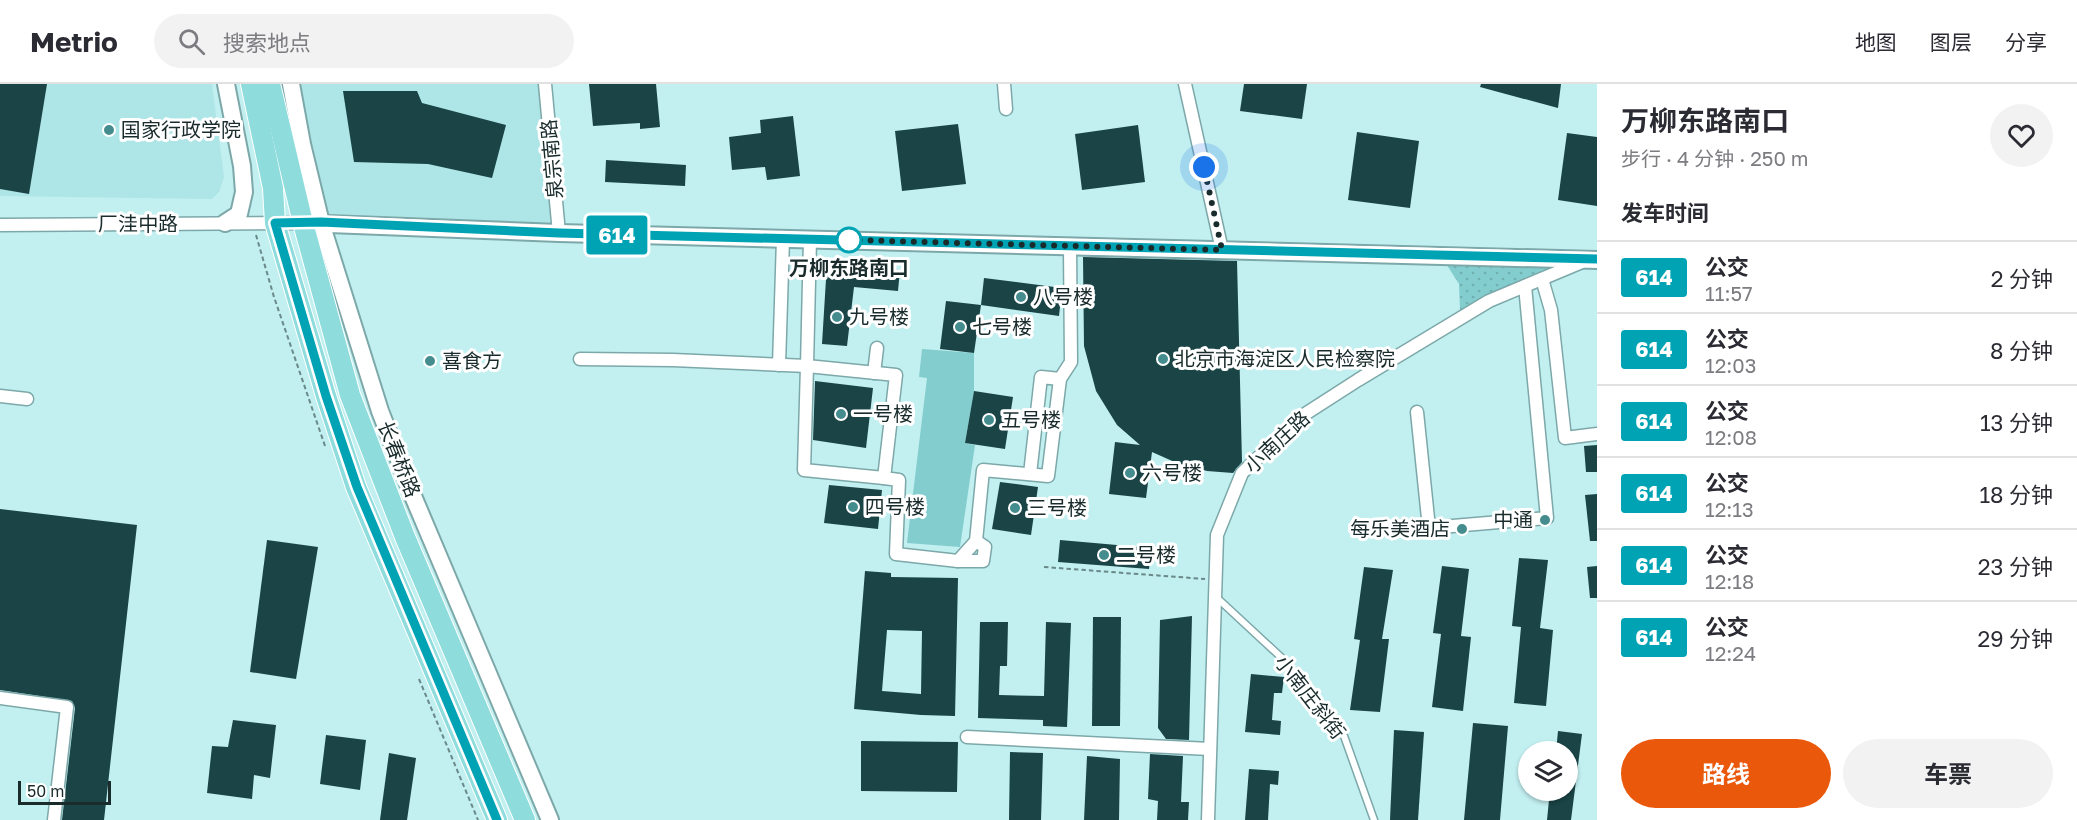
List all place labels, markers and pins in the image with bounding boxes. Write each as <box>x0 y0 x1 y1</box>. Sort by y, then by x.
place label: 国家行政学院 <box>121 117 241 141</box>
marker: 国家行政学院 <box>102 123 116 137</box>
marker: 万柳东路南口 <box>836 227 862 253</box>
place label: 万柳东路南口 <box>789 255 909 279</box>
place label: 八号楼 <box>1033 284 1093 308</box>
marker: 八号楼 <box>1014 290 1028 304</box>
place label: 九号楼 <box>849 304 909 328</box>
marker: 九号楼 <box>830 310 844 324</box>
place label: 七号楼 <box>972 314 1032 338</box>
marker: 七号楼 <box>953 320 967 334</box>
place label: 北京市海淀区人民检察院 <box>1175 346 1395 370</box>
place label: 喜食方 <box>442 348 502 372</box>
marker: 北京市海淀区人民检察院 <box>1156 352 1170 366</box>
marker: 喜食方 <box>423 354 437 368</box>
place label: 一号楼 <box>853 401 913 425</box>
marker: 一号楼 <box>834 407 848 421</box>
place label: 五号楼 <box>1001 407 1061 431</box>
marker: 五号楼 <box>982 413 996 427</box>
place label: 六号楼 <box>1142 460 1202 484</box>
marker: 六号楼 <box>1123 466 1137 480</box>
place label: 四号楼 <box>865 494 925 518</box>
place label: 三号楼 <box>1027 495 1087 519</box>
marker: 四号楼 <box>846 500 860 514</box>
marker: 三号楼 <box>1008 501 1022 515</box>
place label: 中通 <box>1493 507 1533 531</box>
marker: 中通 <box>1538 513 1552 527</box>
place label: 每乐美酒店 <box>1350 516 1450 540</box>
marker: 每乐美酒店 <box>1455 522 1469 536</box>
place label: 二号楼 <box>1116 542 1176 566</box>
marker: 二号楼 <box>1097 548 1111 562</box>

